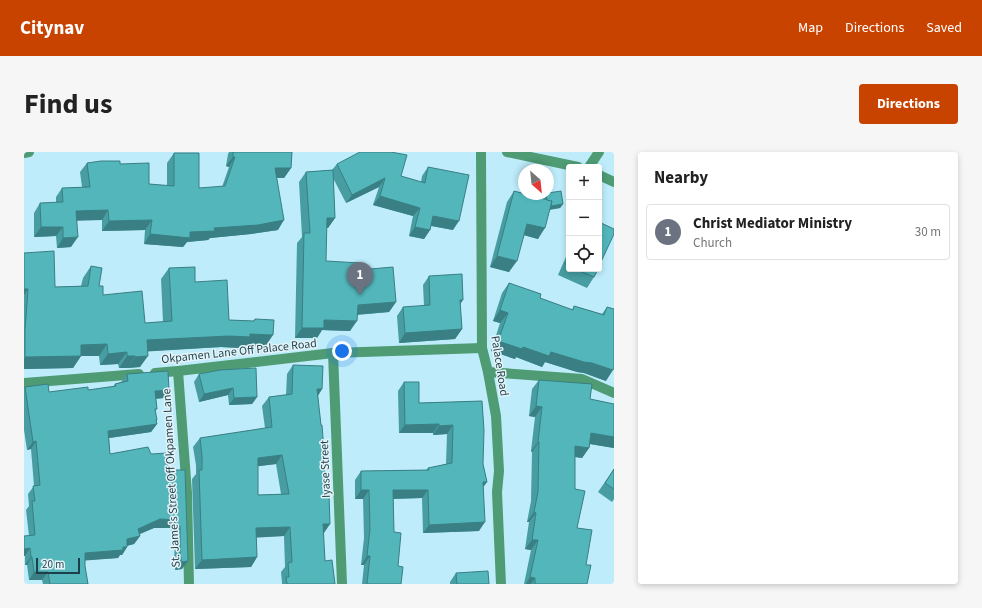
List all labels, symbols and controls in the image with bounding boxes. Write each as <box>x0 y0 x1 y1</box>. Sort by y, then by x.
text: Citynav <box>20 15 84 42</box>
text: Map <box>798 18 823 38</box>
text: Directions <box>845 18 904 38</box>
text: Saved <box>926 18 962 38</box>
text: Find us <box>24 84 112 124</box>
button: Directions <box>859 84 958 124</box>
north arrow <box>518 164 554 200</box>
map controls <box>566 164 602 272</box>
button: + <box>566 164 602 200</box>
text: Nearby <box>654 166 708 190</box>
button: − <box>566 200 602 236</box>
text: Christ Mediator Ministry <box>693 213 852 234</box>
text: 1 <box>665 223 671 241</box>
text: 30 m <box>915 223 941 241</box>
text: Church <box>693 234 732 252</box>
button: locate <box>566 236 602 272</box>
pin: 1 <box>347 262 373 295</box>
street label: Okpamen Lane Off Palace Road <box>161 335 318 368</box>
street label: Palace Road <box>486 335 513 397</box>
your location <box>332 341 352 361</box>
street label: St. Jame's Street Off Okpamen Lane <box>158 388 185 568</box>
street label: Iyase Street <box>316 440 335 498</box>
scale bar <box>36 556 80 575</box>
text: 20 m <box>42 557 64 572</box>

